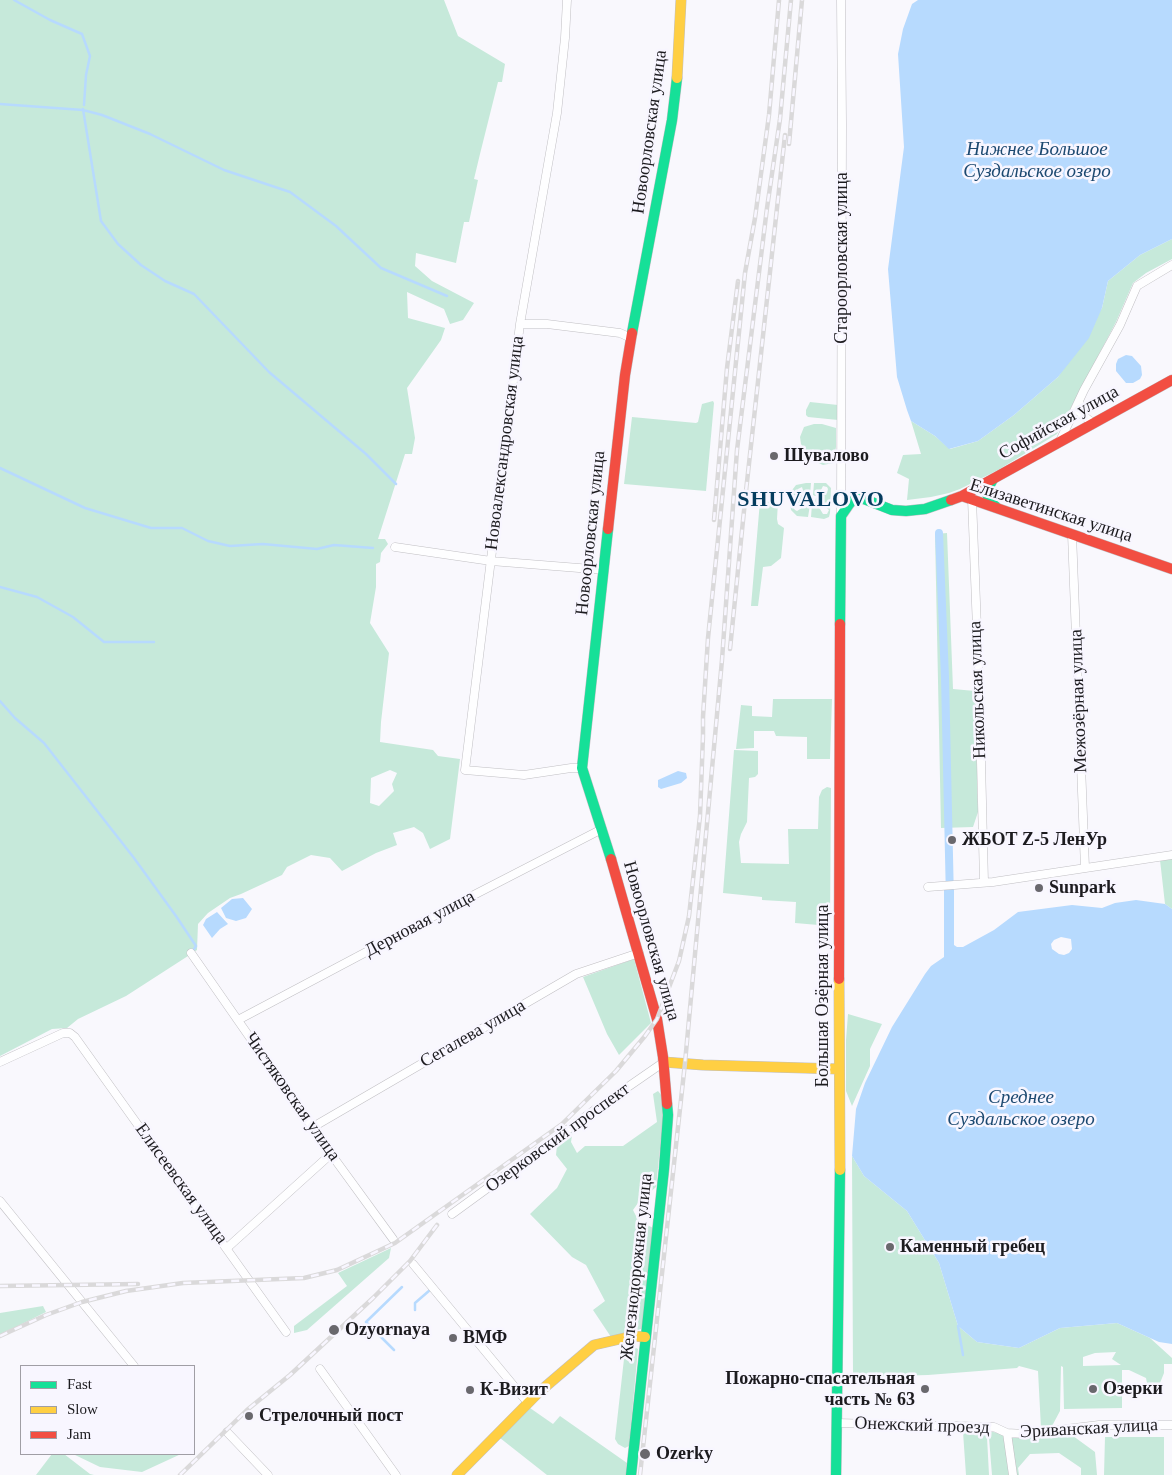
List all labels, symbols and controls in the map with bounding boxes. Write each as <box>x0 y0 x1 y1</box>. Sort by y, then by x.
street label: Новоорловская улица <box>628 49 672 215</box>
water label: Нижнее Большое Суздальское озеро <box>963 139 1111 183</box>
street label: Староорловская улица <box>831 172 853 344</box>
street label: Новоалександровская улица <box>481 335 529 551</box>
street label: Софийская улица <box>995 381 1123 465</box>
place label: Шувалово <box>784 445 869 467</box>
street label: Новоорловская улица <box>572 450 610 616</box>
marker: Шувалово <box>768 450 780 462</box>
street label: Елизаветинская улица <box>967 474 1135 548</box>
district label: SHUVALOVO <box>736 487 886 513</box>
street label: Никольская улица <box>965 621 991 759</box>
street label: Межозёрная улица <box>1066 629 1092 773</box>
place label: ЖБОТ Z-5 ЛенУр <box>962 829 1107 851</box>
marker: ЖБОТ Z-5 ЛенУр <box>946 834 958 846</box>
street label: Новоорловская улица <box>618 859 684 1023</box>
place label: Sunpark <box>1049 877 1116 899</box>
marker: Sunpark <box>1033 882 1045 894</box>
street label: Дерновая улица <box>361 886 479 962</box>
street label: Большая Озёрная улица <box>812 905 834 1087</box>
street label: Сегалева улица <box>417 995 529 1073</box>
street label: Чистяковская улица <box>240 1028 344 1166</box>
street label: Озерковский проспект <box>482 1078 634 1198</box>
water label: Среднее Суздальское озеро <box>947 1087 1095 1131</box>
street label: Елисеевская улица <box>130 1119 232 1249</box>
street label: Железнодорожная улица <box>616 1172 658 1362</box>
place label: Каменный гребец <box>900 1236 1045 1258</box>
marker: Каменный гребец <box>884 1241 896 1253</box>
place label: Ozyornaya <box>345 1319 430 1341</box>
marker: Ozyornaya <box>327 1323 341 1337</box>
place label: ВМФ <box>463 1327 507 1349</box>
marker: ВМФ <box>447 1332 459 1344</box>
legend <box>20 1365 195 1455</box>
place label: Пожарно-спасательная часть № 63 <box>725 1368 915 1410</box>
text: Fast <box>67 1376 92 1392</box>
place label: Озерки <box>1103 1378 1163 1400</box>
place label: К-Визит <box>480 1379 548 1401</box>
marker: Пожарно-спасательная часть № 63 <box>919 1383 931 1395</box>
marker: Озерки <box>1087 1383 1099 1395</box>
marker: К-Визит <box>464 1384 476 1396</box>
text: Slow <box>67 1401 98 1417</box>
place label: Стрелочный пост <box>259 1405 403 1427</box>
marker: Стрелочный пост <box>243 1410 255 1422</box>
street label: Онежский проезд <box>854 1413 990 1439</box>
street label: Эриванская улица <box>1019 1415 1159 1443</box>
text: Jam <box>67 1426 91 1442</box>
place label: Ozerky <box>656 1443 713 1465</box>
marker: Ozerky <box>638 1447 652 1461</box>

